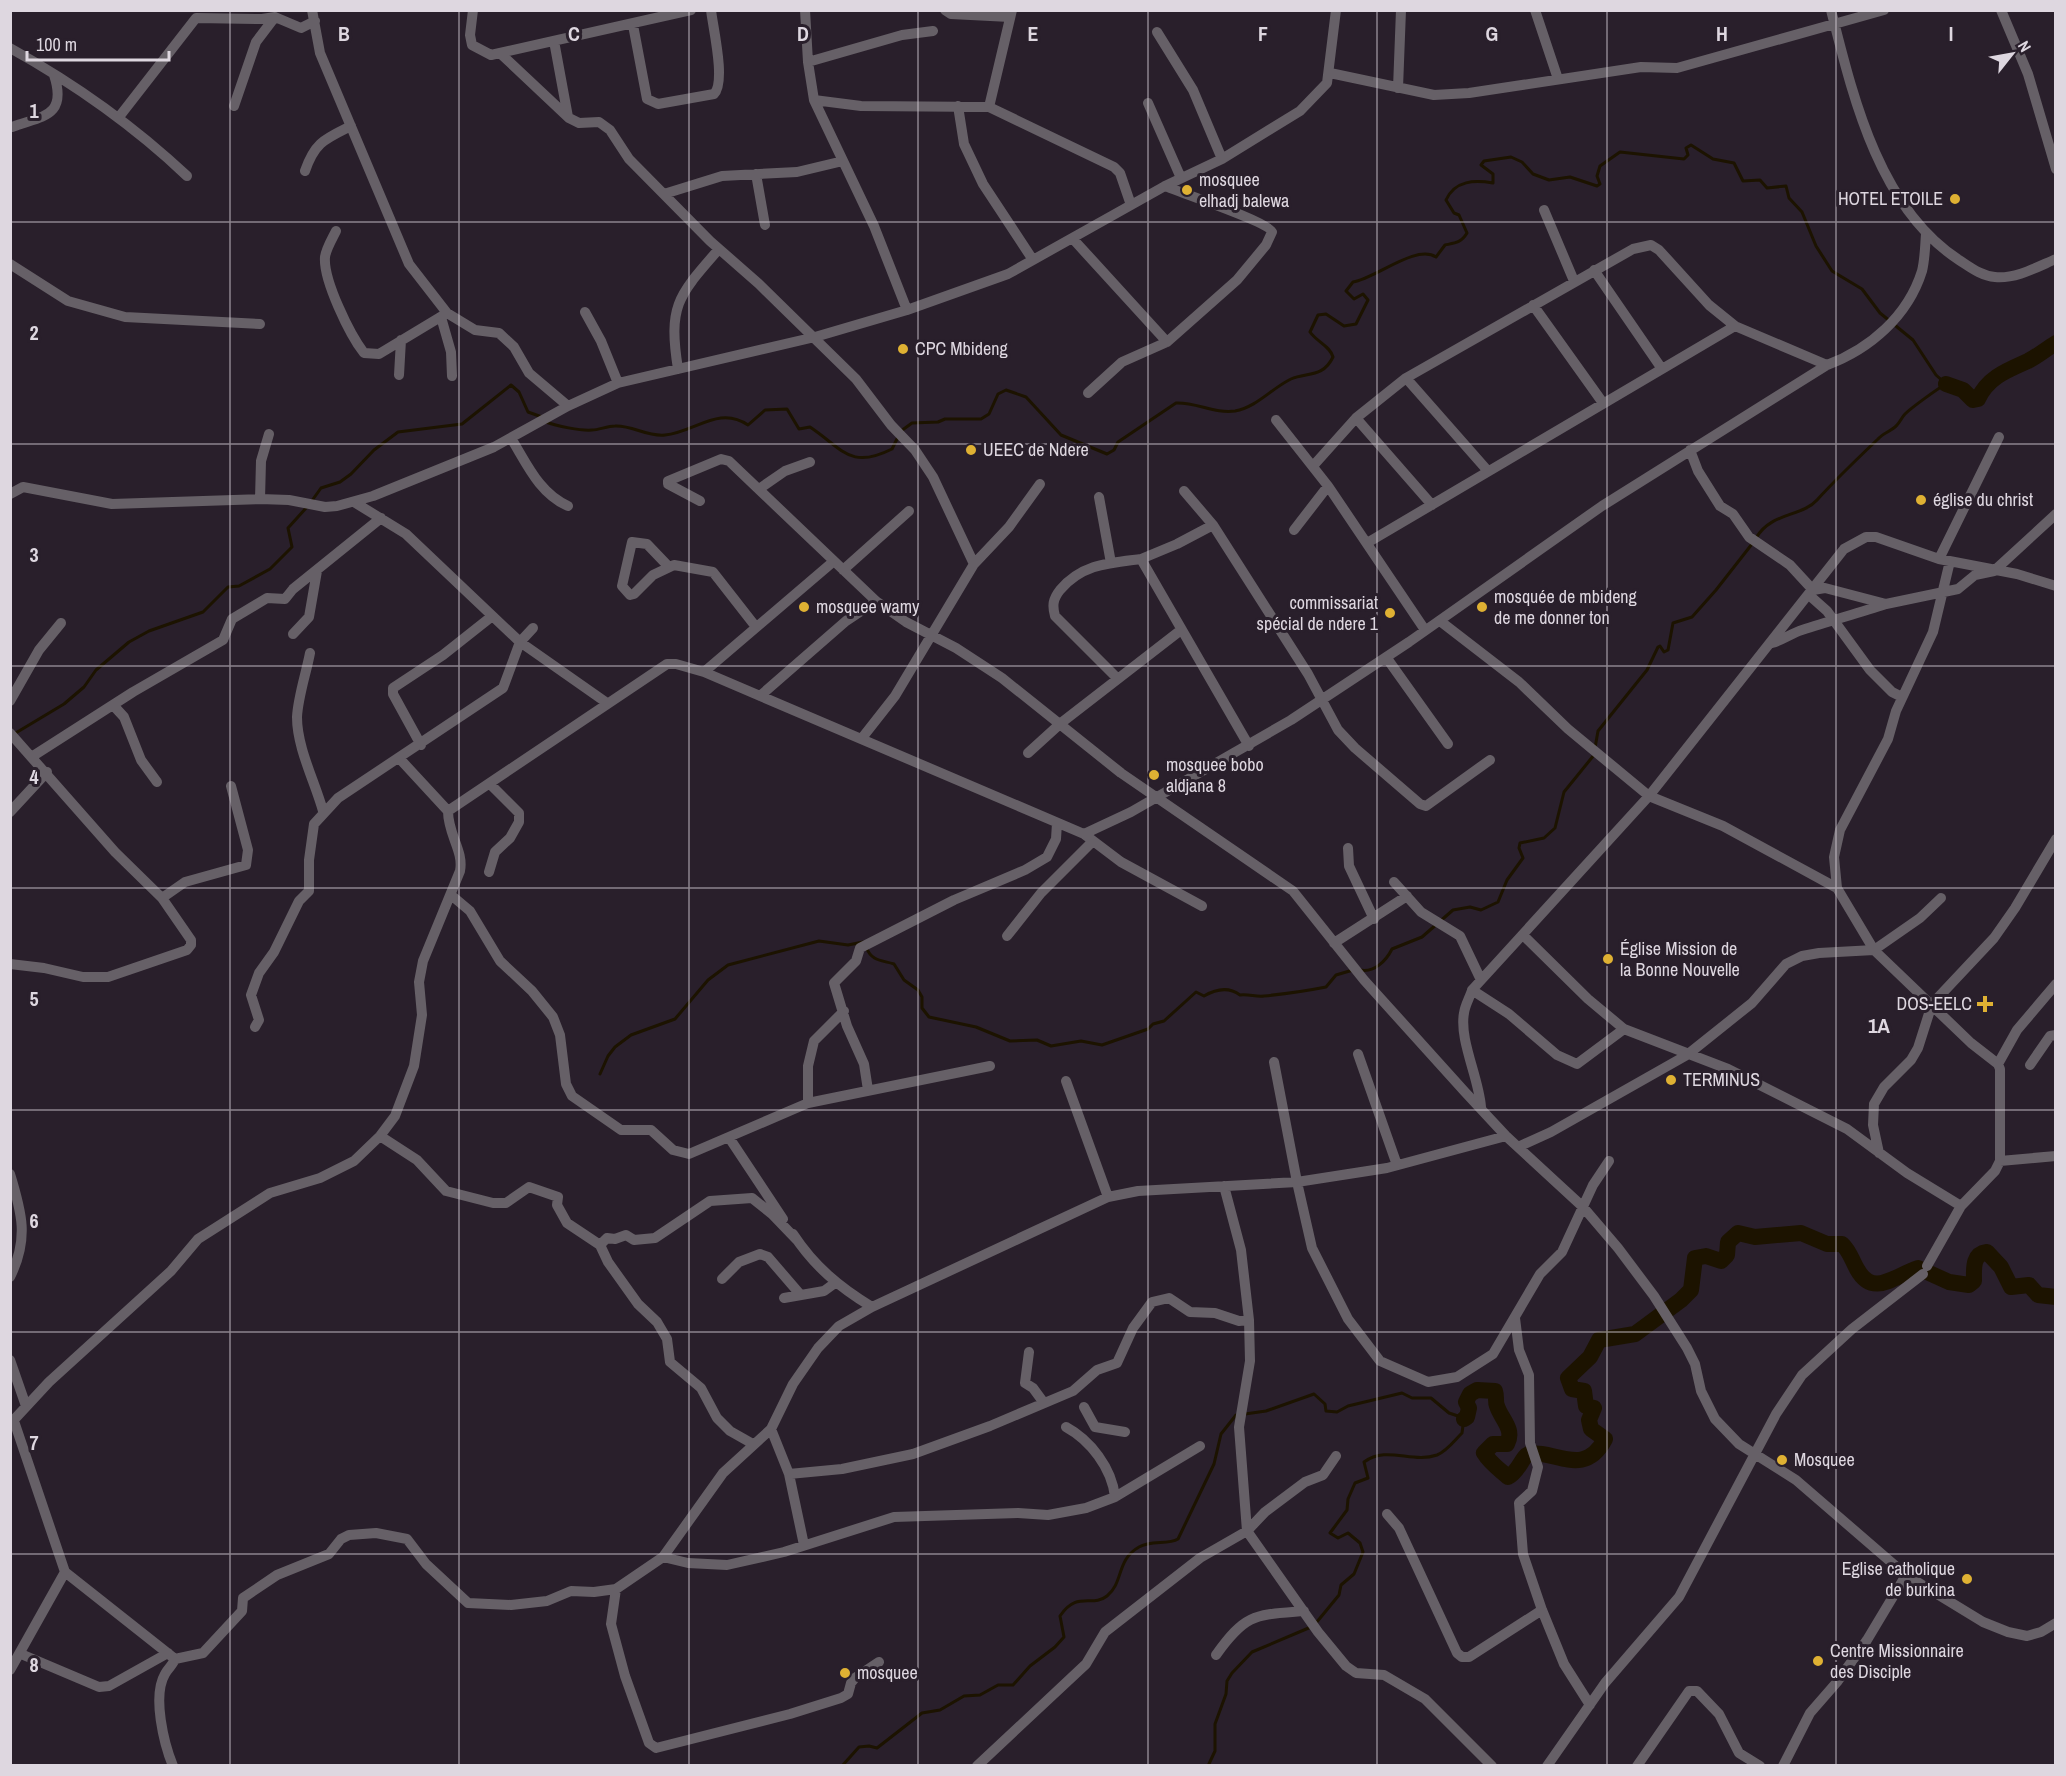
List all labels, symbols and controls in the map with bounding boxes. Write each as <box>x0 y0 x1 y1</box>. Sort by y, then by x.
text: B <box>338 20 350 47</box>
text: C <box>568 20 580 47</box>
text: D <box>797 20 809 47</box>
text: E <box>1028 20 1039 47</box>
text: F <box>1258 20 1268 47</box>
text: G <box>1486 20 1498 47</box>
text: H <box>1716 20 1728 47</box>
text: I <box>1949 20 1953 47</box>
scale bar <box>27 24 170 62</box>
north arrow <box>1982 24 2042 84</box>
text: 100 m <box>36 32 77 57</box>
text: N <box>2013 37 2037 56</box>
text: 1 <box>29 97 39 124</box>
place label: mosquee elhadj balewa <box>1199 167 1289 213</box>
marker: mosquee elhadj balewa <box>1180 183 1194 197</box>
place label: HOTEL ETOILE <box>1838 186 1943 211</box>
marker: HOTEL ETOILE <box>1948 192 1962 206</box>
text: 2 <box>29 319 39 346</box>
place label: CPC Mbideng <box>915 336 1008 361</box>
marker: CPC Mbideng <box>896 342 910 356</box>
place label: UEEC de Ndere <box>983 437 1089 462</box>
marker: UEEC de Ndere <box>964 443 978 457</box>
place label: église du christ <box>1933 487 2033 512</box>
marker: église du christ <box>1914 493 1928 507</box>
text: 3 <box>29 541 39 568</box>
place label: mosquée de mbideng de me donner ton <box>1494 584 1638 630</box>
place label: commissariat spécial de ndere 1 <box>1257 590 1379 636</box>
place label: mosquee wamy <box>816 594 920 619</box>
marker: mosquee wamy <box>797 600 811 614</box>
marker: mosquée de mbideng de me donner ton <box>1475 600 1489 614</box>
marker: commissariat spécial de ndere 1 <box>1383 606 1397 620</box>
place label: mosquee bobo aldjana 8 <box>1166 752 1264 798</box>
text: 4 <box>29 763 39 790</box>
marker: mosquee bobo aldjana 8 <box>1147 768 1161 782</box>
place label: Église Mission de la Bonne Nouvelle <box>1620 936 1740 982</box>
marker: Église Mission de la Bonne Nouvelle <box>1601 952 1615 966</box>
text: 5 <box>29 985 39 1012</box>
place label: DOS-EELC <box>1897 991 1972 1016</box>
marker: DOS-EELC <box>1976 995 1994 1013</box>
district label: 1A <box>1868 1011 1891 1040</box>
place label: TERMINUS <box>1683 1067 1760 1092</box>
marker: TERMINUS <box>1664 1073 1678 1087</box>
text: 6 <box>29 1207 39 1234</box>
text: 7 <box>29 1429 39 1456</box>
place label: Mosquee <box>1794 1447 1855 1472</box>
marker: Mosquee <box>1775 1453 1789 1467</box>
place label: Eglise catholique de burkina <box>1842 1556 1955 1602</box>
marker: Eglise catholique de burkina <box>1960 1572 1974 1586</box>
place label: Centre Missionnaire des Disciple <box>1830 1638 1964 1684</box>
text: 8 <box>29 1651 39 1678</box>
marker: Centre Missionnaire des Disciple <box>1811 1654 1825 1668</box>
place label: mosquee <box>857 1660 918 1685</box>
marker: mosquee <box>838 1666 852 1680</box>

